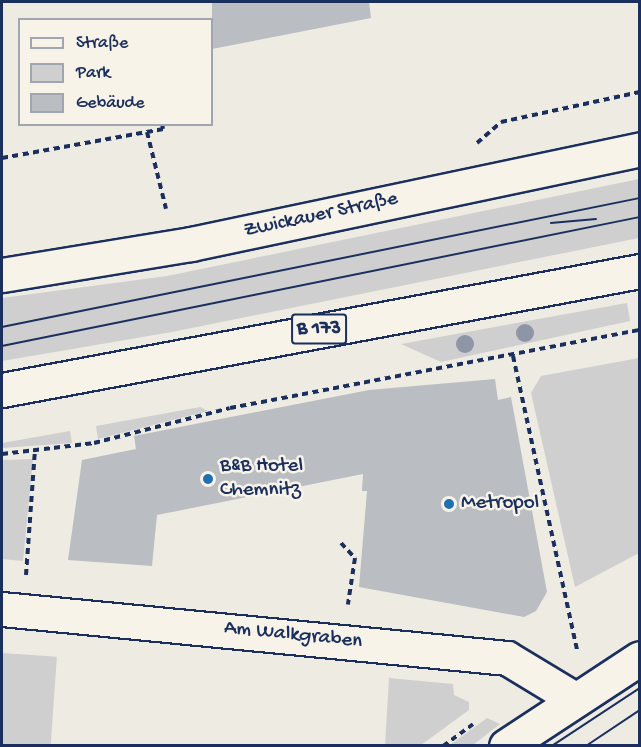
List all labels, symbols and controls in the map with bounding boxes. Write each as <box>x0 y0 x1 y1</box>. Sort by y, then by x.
legend <box>18 18 213 126</box>
text: Straße <box>76 33 128 54</box>
text: Park <box>76 63 110 84</box>
text: Gebäude <box>76 93 144 114</box>
street label: Zwickauer Straße <box>242 187 400 245</box>
road number: B 173 <box>290 312 348 346</box>
place label: B&B Hotel Chemnitz <box>220 454 303 504</box>
marker: B&B Hotel Chemnitz <box>201 472 215 486</box>
place label: Metropol <box>461 491 539 517</box>
marker: Metropol <box>442 497 456 511</box>
street label: Am Walkgraben <box>223 616 363 656</box>

